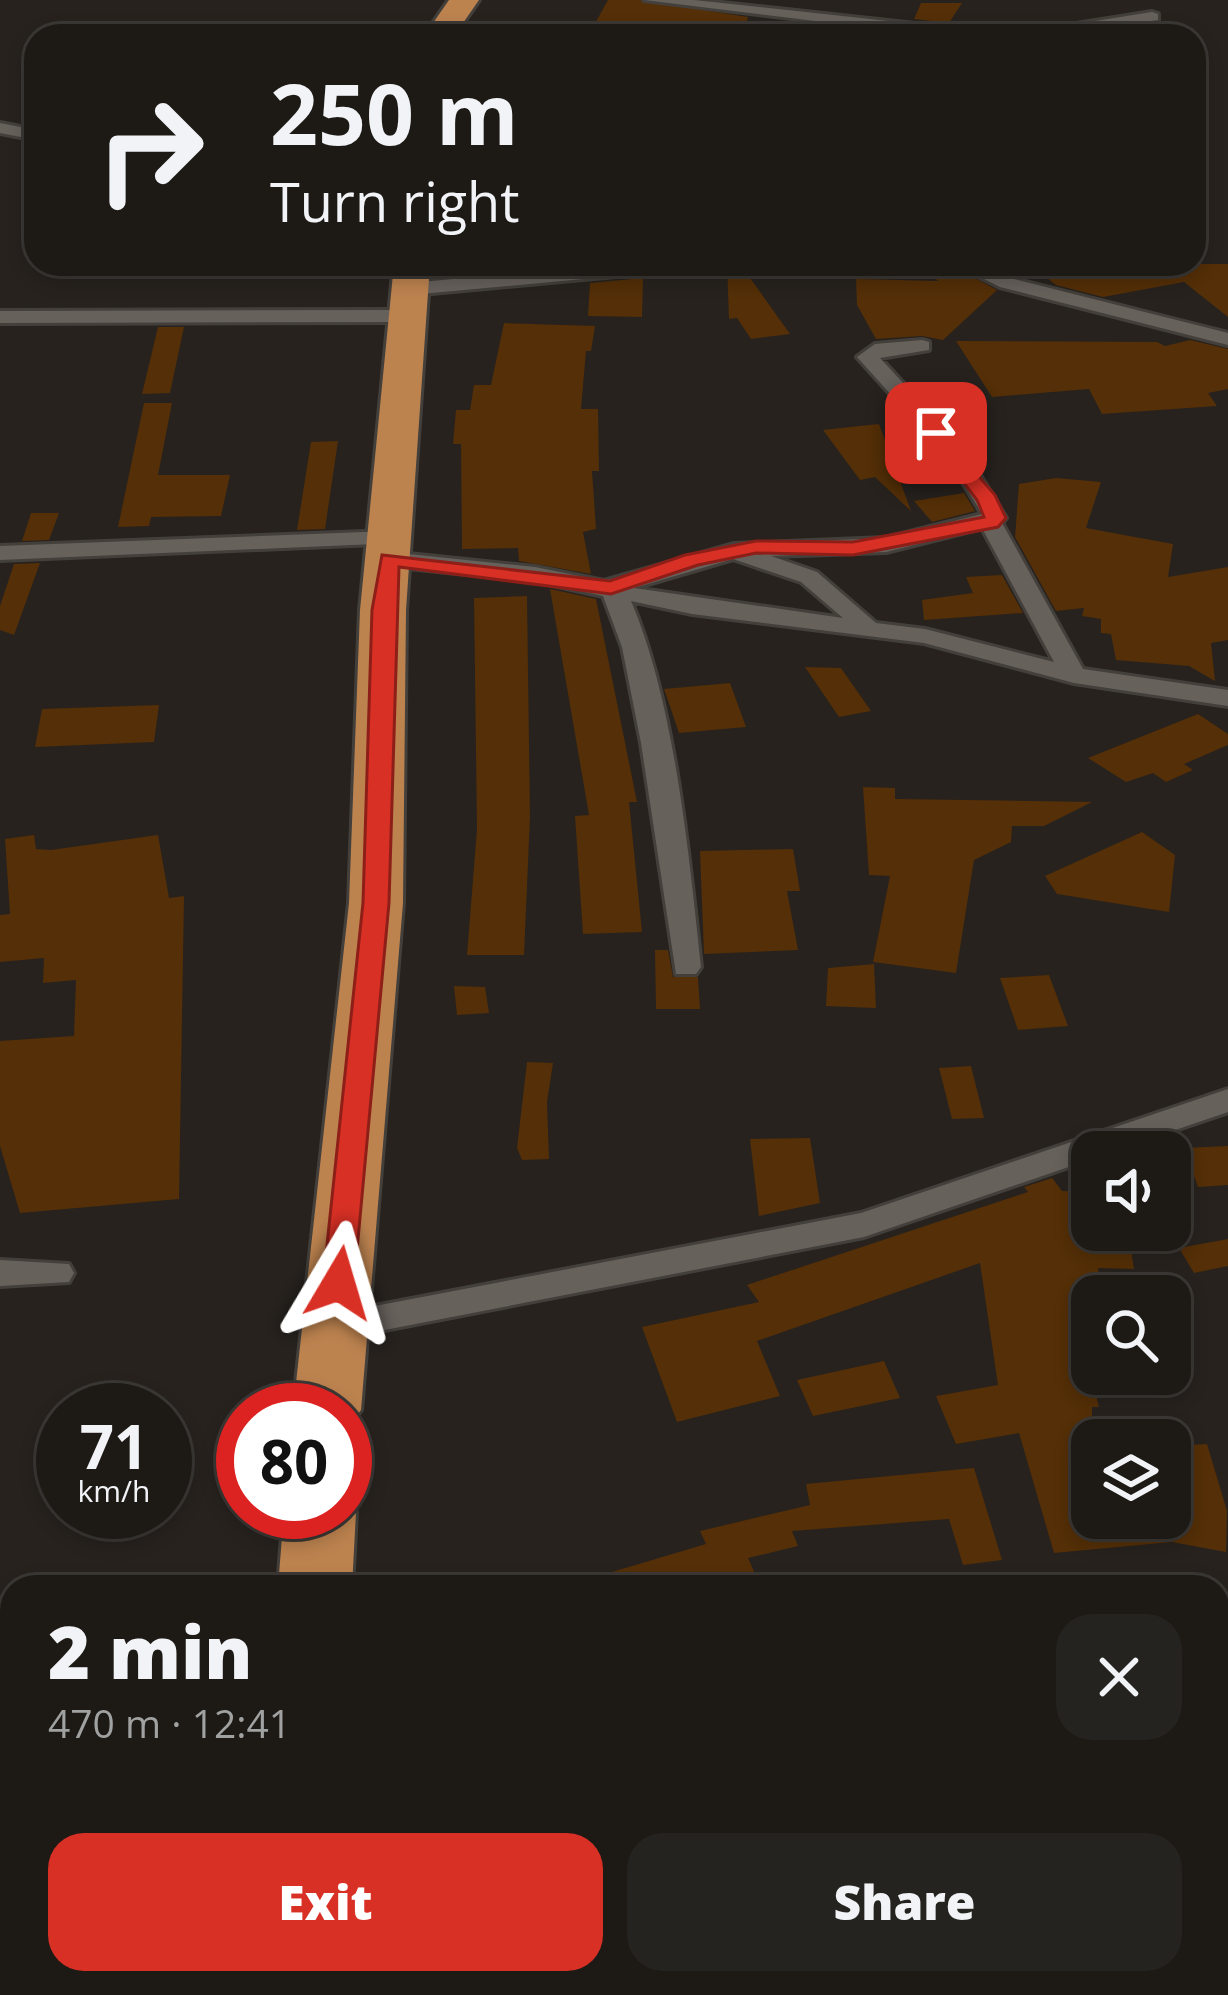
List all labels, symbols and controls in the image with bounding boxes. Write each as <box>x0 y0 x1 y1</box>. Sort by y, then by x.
text: 250 m <box>270 55 518 170</box>
icon: right <box>72 72 228 228</box>
text: Turn right <box>270 164 519 238</box>
pin <box>885 382 987 484</box>
icon: arrive <box>903 400 969 466</box>
map controls <box>1071 1131 1191 1539</box>
button: sound <box>1071 1131 1191 1251</box>
position arrow <box>276 1220 402 1346</box>
button: search <box>1071 1275 1191 1395</box>
speed limit sign: 80 <box>216 1383 372 1539</box>
text: 71 <box>80 1405 148 1487</box>
button: layers <box>1071 1419 1191 1539</box>
text: km/h <box>78 1470 150 1511</box>
text: 2 min <box>48 1602 253 1700</box>
button: close <box>1056 1614 1182 1740</box>
text: 470 m · 12:41 <box>48 1696 291 1749</box>
button: Exit <box>48 1833 603 1971</box>
button: Share <box>627 1833 1182 1971</box>

